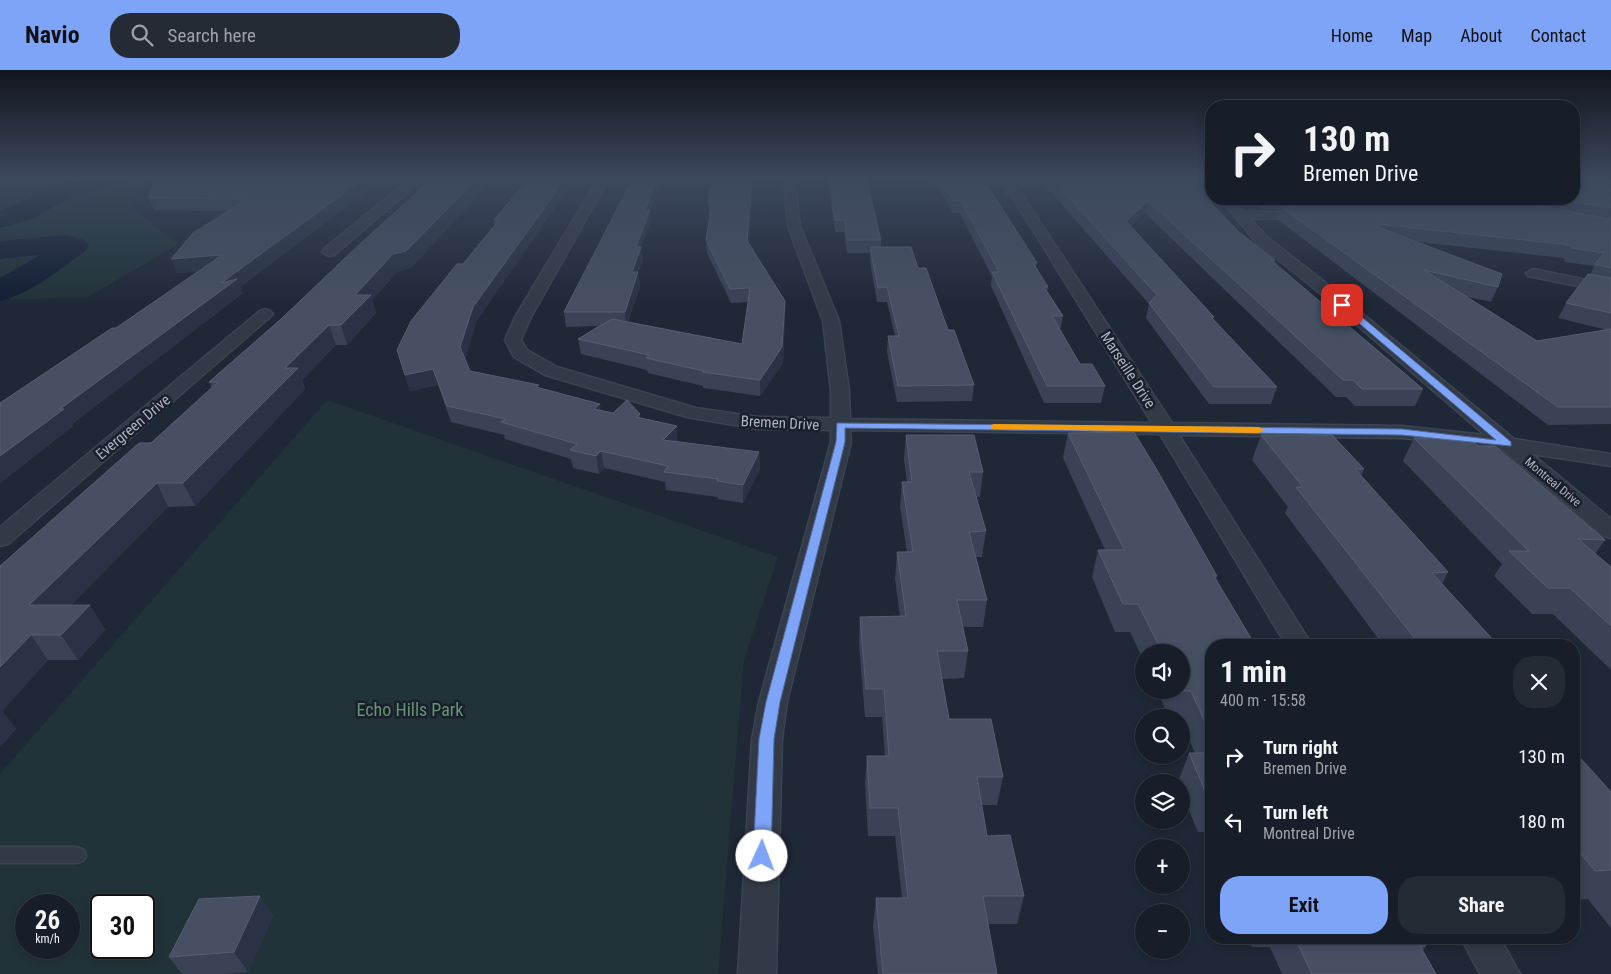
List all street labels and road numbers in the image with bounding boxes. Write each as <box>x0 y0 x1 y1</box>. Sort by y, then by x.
street label: Marseille Drive <box>1097 328 1159 412</box>
street label: Evergreen Drive <box>92 391 174 463</box>
street label: Bremen Drive <box>740 412 820 434</box>
street label: Montreal Drive <box>1522 455 1584 510</box>

